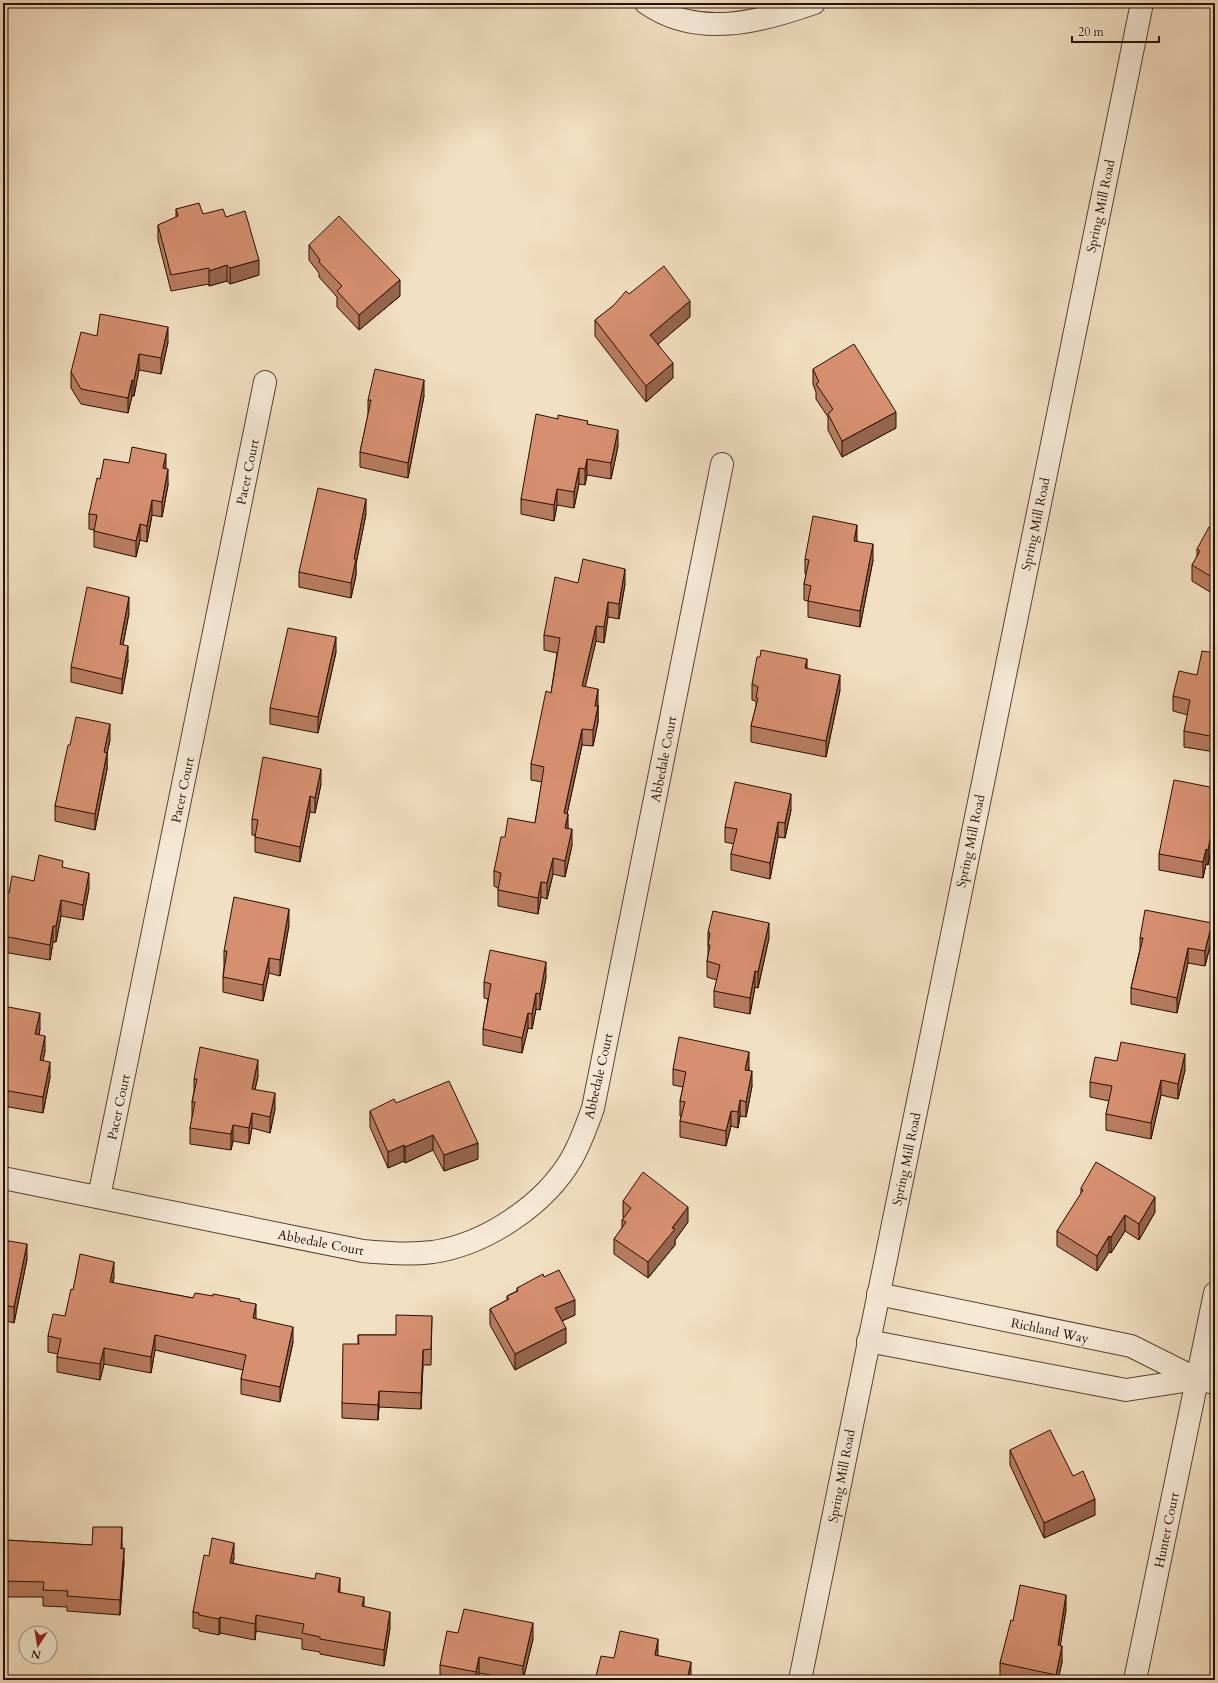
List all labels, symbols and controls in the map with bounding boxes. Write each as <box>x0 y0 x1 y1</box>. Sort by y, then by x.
scale bar <box>1072 18 1159 44</box>
text: 20 m <box>1078 24 1105 40</box>
street label: Spring Mill Road <box>1082 158 1120 254</box>
street label: Pacer Court <box>232 438 264 507</box>
street label: Spring Mill Road <box>1017 476 1055 572</box>
street label: Abbedale Court <box>647 715 681 804</box>
street label: Pacer Court <box>167 756 199 825</box>
street label: Spring Mill Road <box>952 793 990 889</box>
street label: Abbedale Court <box>580 1032 618 1121</box>
street label: Pacer Court <box>103 1073 135 1142</box>
street label: Spring Mill Road <box>888 1111 926 1207</box>
street label: Abbedale Court <box>276 1226 365 1260</box>
street label: Richland Way <box>1009 1314 1091 1348</box>
street label: Spring Mill Road <box>824 1428 860 1524</box>
street label: Hunter Court <box>1150 1491 1184 1570</box>
north arrow <box>18 1625 58 1665</box>
text: N <box>29 1646 42 1663</box>

